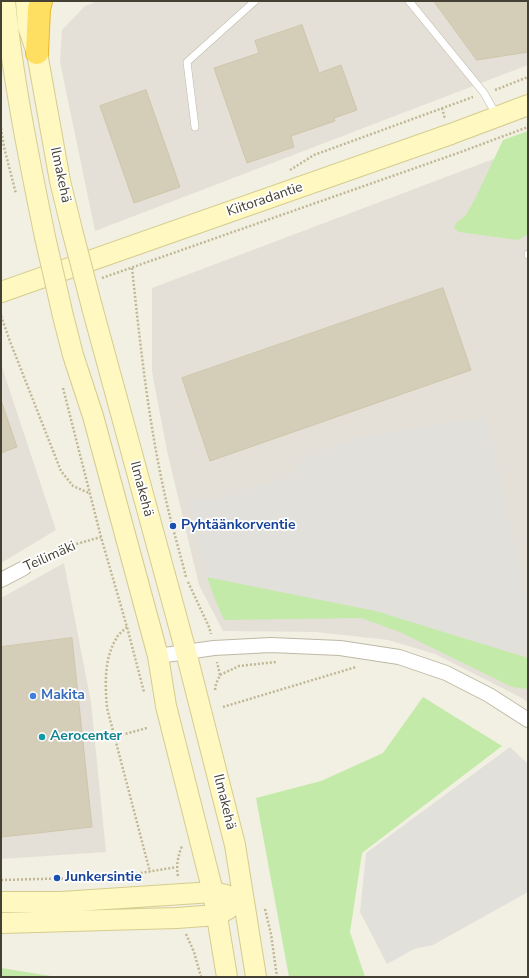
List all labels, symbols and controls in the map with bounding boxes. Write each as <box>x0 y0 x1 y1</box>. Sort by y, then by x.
street label: Ilmakehä <box>46 145 74 205</box>
street label: Kiitoradantie <box>225 179 305 221</box>
street label: Ilmakehä <box>126 459 156 519</box>
place label: Pyhtäänkorventie <box>181 518 296 534</box>
marker: Pyhtäänkorventie <box>168 521 178 531</box>
street label: Teilimäki <box>21 538 79 576</box>
place label: Makita <box>41 688 85 704</box>
marker: Makita <box>28 691 38 701</box>
place label: Aerocenter <box>50 729 122 745</box>
marker: Aerocenter <box>37 732 47 742</box>
street label: Ilmakehä <box>209 772 239 832</box>
place label: Junkersintie <box>65 870 142 886</box>
marker: Junkersintie <box>52 873 62 883</box>

